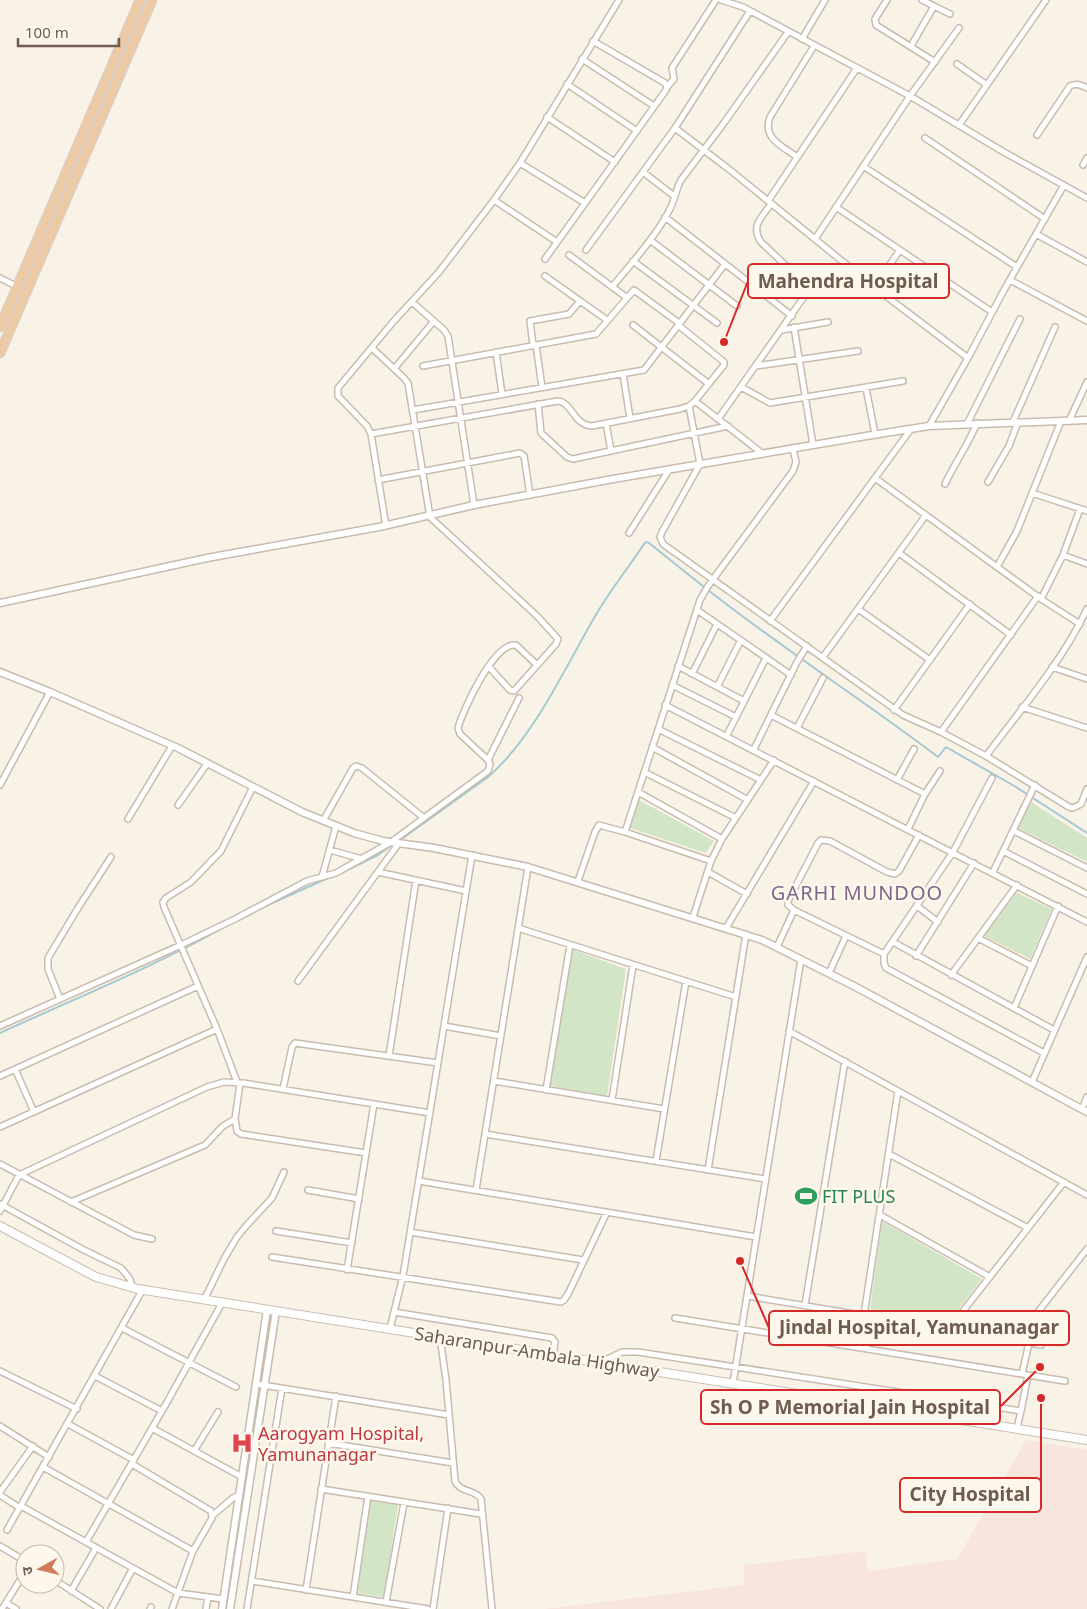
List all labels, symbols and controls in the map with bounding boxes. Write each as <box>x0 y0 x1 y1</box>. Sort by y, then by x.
scale bar <box>18 15 119 47</box>
text: 100 m <box>25 22 69 42</box>
callout: Mahendra Hospital <box>748 264 949 298</box>
text: Mahendra Hospital <box>758 268 938 294</box>
district label: GARHI MUNDOO <box>771 879 943 906</box>
sports icon: FIT PLUS <box>793 1183 819 1209</box>
place label: FIT PLUS <box>822 1184 895 1208</box>
callout: Jindal Hospital, Yamunanagar <box>769 1311 1069 1345</box>
text: Jindal Hospital, Yamunanagar <box>777 1314 1060 1340</box>
street label: Saharanpur-Ambala Highway <box>413 1321 662 1383</box>
callout: Sh O P Memorial Jain Hospital <box>701 1390 1000 1424</box>
text: Sh O P Memorial Jain Hospital <box>710 1394 990 1420</box>
place label: Aarogyam Hospital, Yamunanagar <box>258 1421 424 1466</box>
hospital icon: Aarogyam Hospital, Yamunanagar <box>229 1430 255 1456</box>
callout: City Hospital <box>900 1478 1041 1512</box>
text: City Hospital <box>910 1481 1030 1507</box>
north arrow <box>15 1544 65 1594</box>
text: उ <box>17 1565 37 1576</box>

